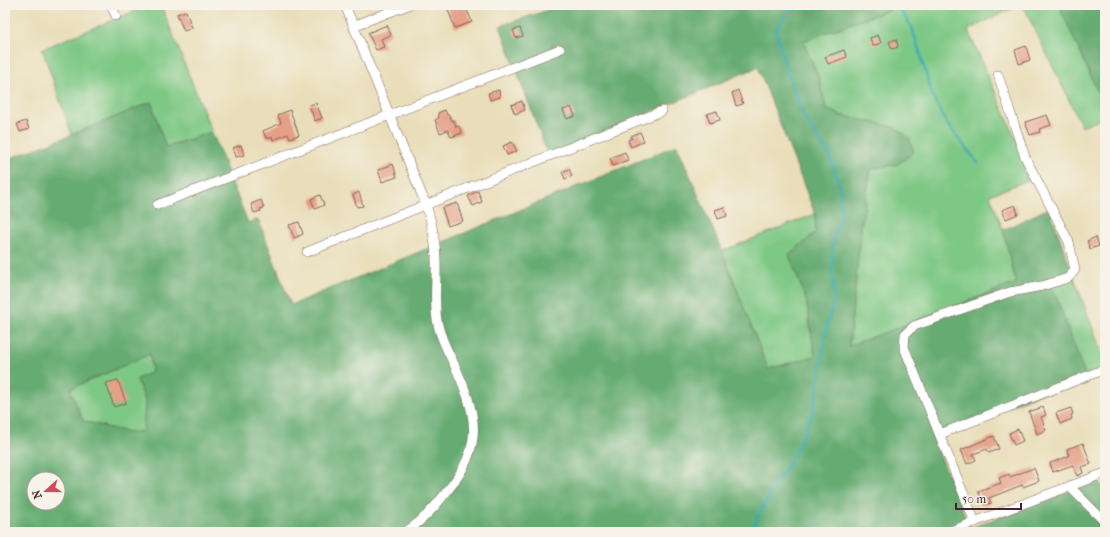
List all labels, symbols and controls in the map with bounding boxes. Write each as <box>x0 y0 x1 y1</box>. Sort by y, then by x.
north arrow <box>26 471 66 511</box>
scale bar <box>956 485 1021 511</box>
text: N <box>29 488 45 501</box>
text: 50 m <box>962 492 986 506</box>

